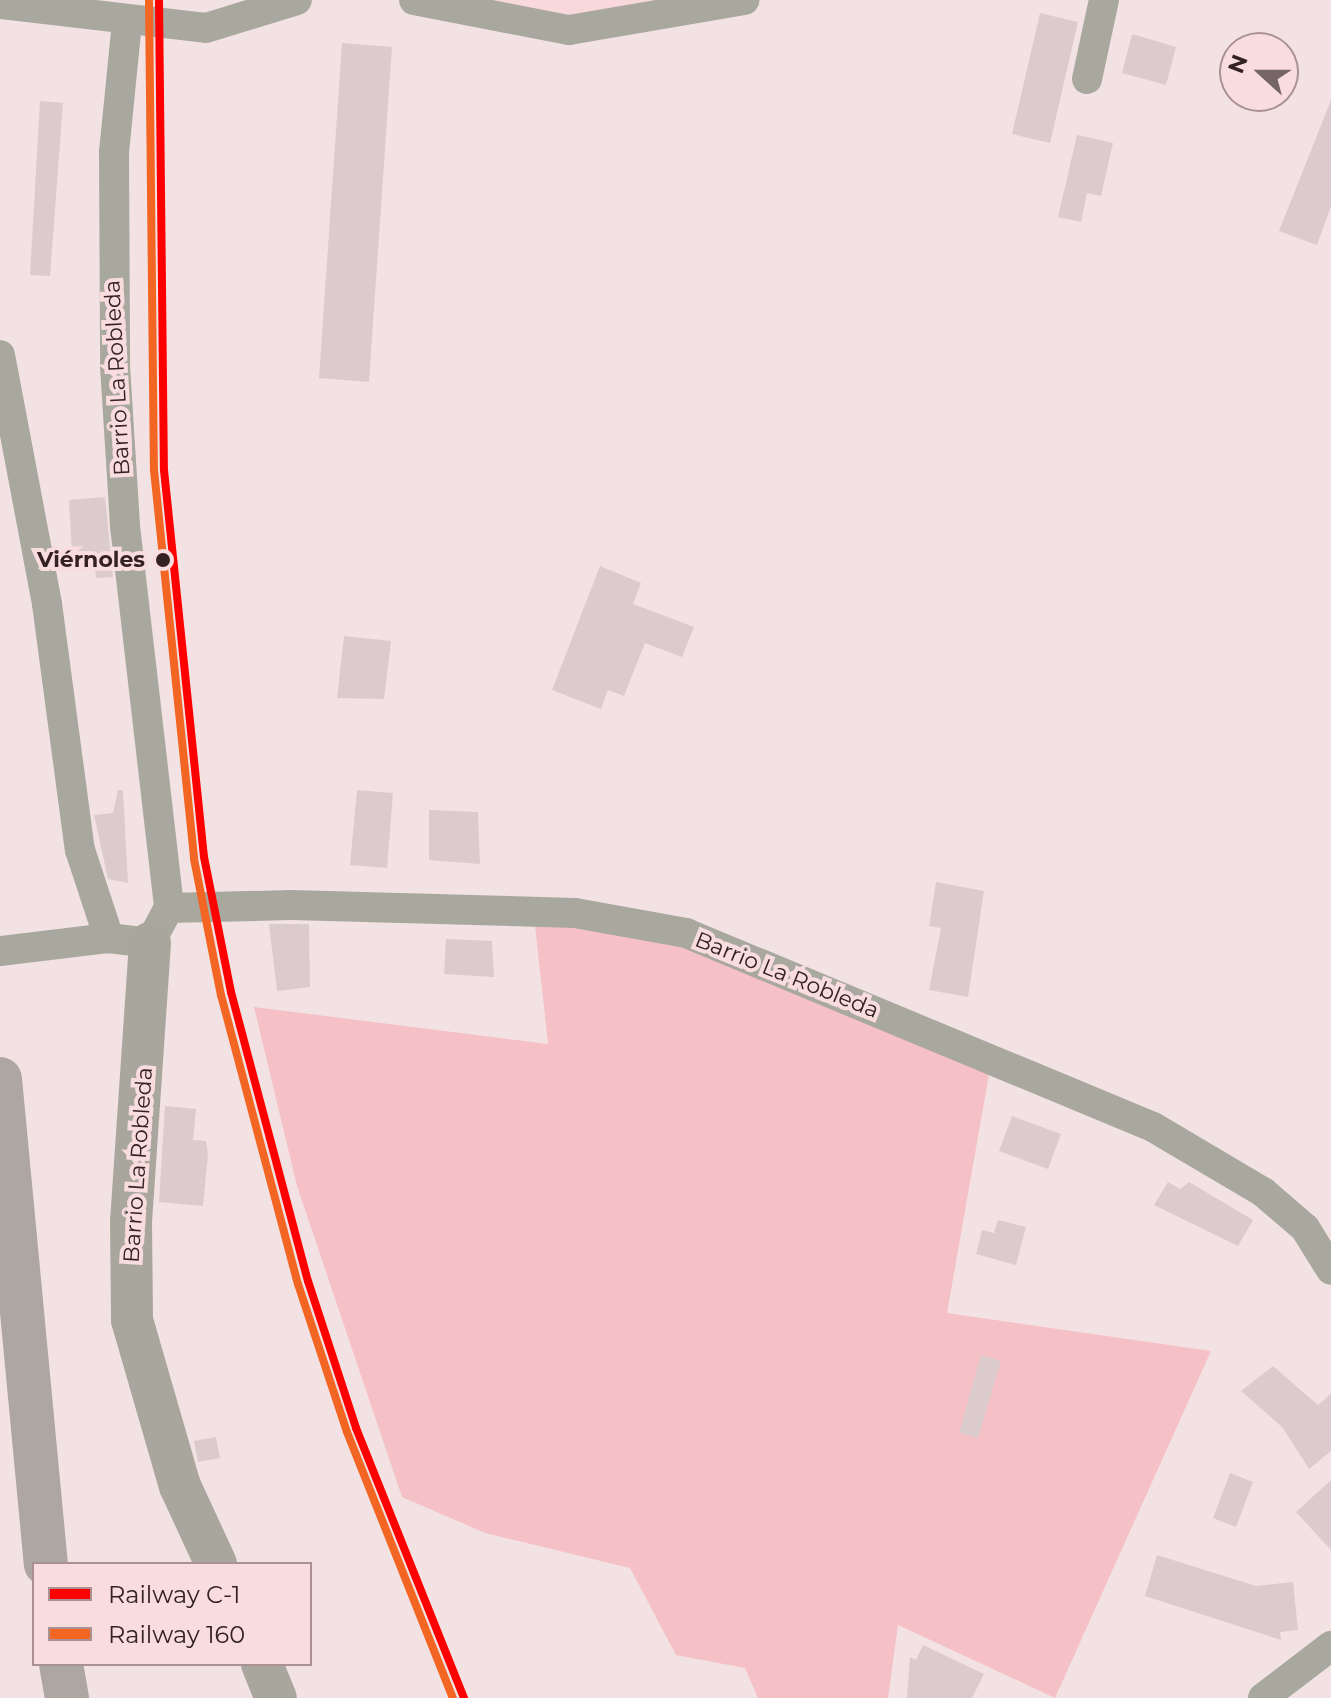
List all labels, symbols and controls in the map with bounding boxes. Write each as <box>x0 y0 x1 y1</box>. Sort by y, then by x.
north arrow <box>1219 32 1299 112</box>
text: N <box>1222 51 1254 77</box>
street label: Barrio La Robleda <box>99 280 135 476</box>
place label: Viérnoles <box>37 547 145 573</box>
marker: Viérnoles <box>152 549 174 571</box>
street label: Barrio La Robleda <box>691 926 883 1024</box>
street label: Barrio La Robleda <box>118 1066 158 1264</box>
legend <box>32 1562 312 1666</box>
text: Railway C-1 <box>108 1580 240 1609</box>
text: Railway 160 <box>108 1620 245 1649</box>

